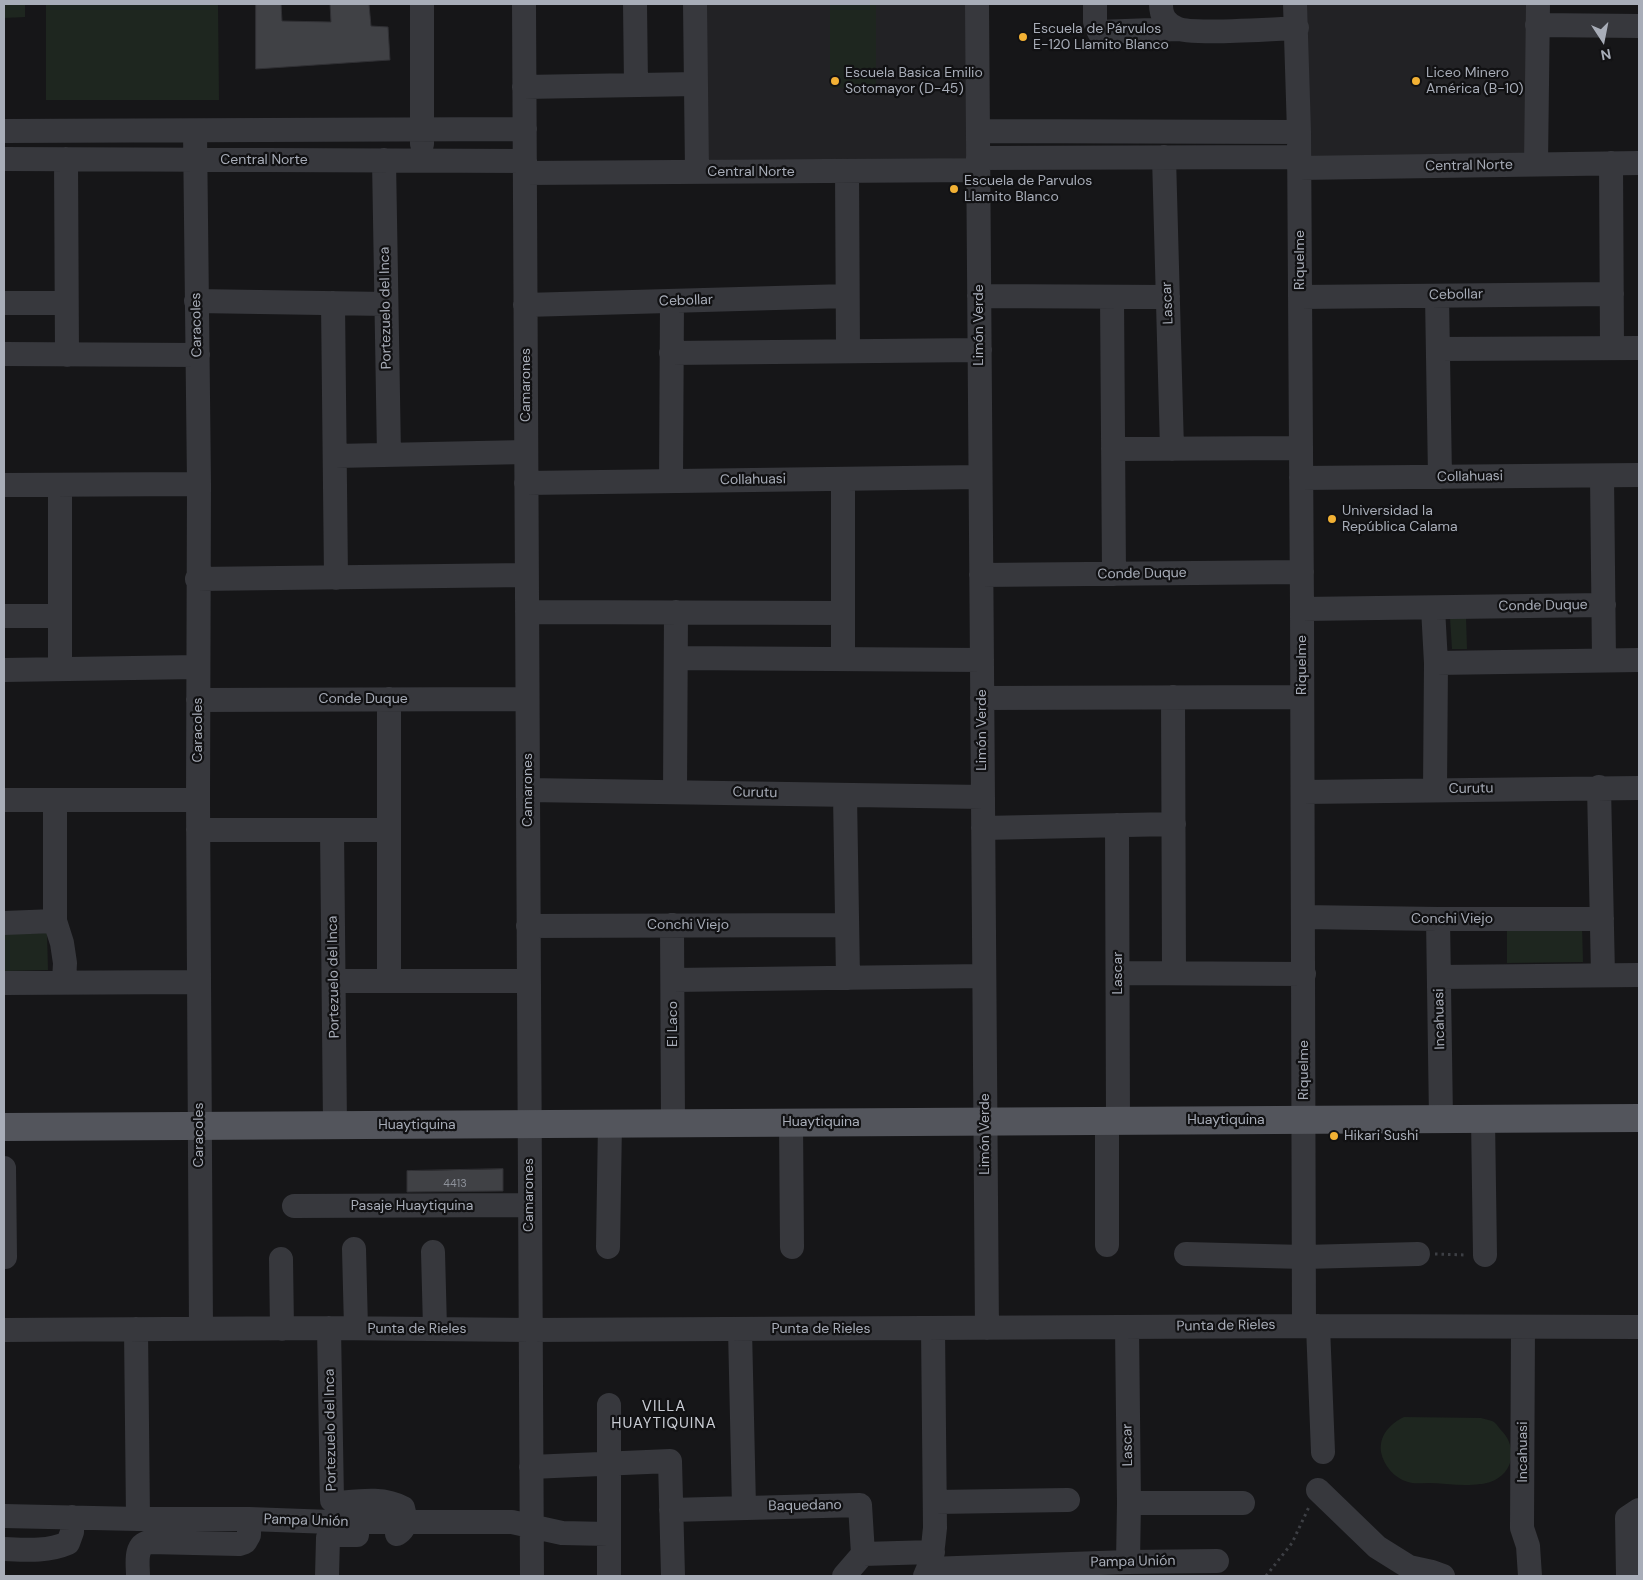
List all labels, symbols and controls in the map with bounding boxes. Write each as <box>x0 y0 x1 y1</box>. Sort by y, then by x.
north arrow <box>1578 15 1628 65</box>
place label: Escuela de Párvulos E-120 Llamito Blanco <box>1033 21 1169 54</box>
marker: Escuela de Párvulos E-120 Llamito Blanco <box>1017 31 1029 43</box>
text: N <box>1599 45 1613 65</box>
place label: Escuela Basica Emilio Sotomayor (D-45) <box>845 65 983 98</box>
place label: Liceo Minero América (B-10) <box>1426 65 1523 98</box>
marker: Escuela Basica Emilio Sotomayor (D-45) <box>829 75 841 87</box>
marker: Liceo Minero América (B-10) <box>1410 75 1422 87</box>
street label: Central Norte <box>220 152 308 168</box>
street label: Central Norte <box>1425 157 1513 175</box>
street label: Central Norte <box>707 164 795 180</box>
place label: Escuela de Parvulos Llamito Blanco <box>964 173 1092 206</box>
marker: Escuela de Parvulos Llamito Blanco <box>948 183 960 195</box>
street label: Riquelme <box>1292 230 1308 290</box>
street label: Portezuelo del Inca <box>377 247 395 369</box>
street label: Lascar <box>1159 281 1177 325</box>
street label: Limón Verde <box>971 284 987 366</box>
street label: Cebollar <box>1429 286 1483 304</box>
street label: Caracoles <box>188 292 206 358</box>
street label: Cebollar <box>659 292 713 310</box>
street label: Camarones <box>518 348 534 422</box>
street label: Collahuasi <box>1437 468 1503 486</box>
street label: Collahuasi <box>720 471 786 489</box>
place label: Universidad la República Calama <box>1342 503 1458 536</box>
marker: Universidad la República Calama <box>1326 513 1338 525</box>
street label: Conde Duque <box>1097 565 1187 583</box>
street label: Conde Duque <box>1498 597 1588 615</box>
street label: Riquelme <box>1294 635 1310 695</box>
street label: Limón Verde <box>974 689 990 771</box>
street label: Conde Duque <box>318 691 408 707</box>
street label: Caracoles <box>190 698 206 762</box>
street label: Camarones <box>520 753 536 827</box>
street label: Curutu <box>1448 780 1494 798</box>
street label: Curutu <box>732 784 778 802</box>
street label: Conchi Viejo <box>1411 911 1493 927</box>
street label: Portezuelo del Inca <box>325 916 343 1038</box>
street label: Conchi Viejo <box>647 917 729 933</box>
street label: Lascar <box>1110 952 1126 994</box>
street label: Incahuasi <box>1431 988 1449 1050</box>
street label: El Laco <box>665 1001 681 1047</box>
street label: Riquelme <box>1296 1040 1312 1100</box>
street label: Limón Verde <box>977 1093 993 1175</box>
street label: Caracoles <box>191 1103 207 1167</box>
street label: Huaytiquina <box>1187 1112 1265 1128</box>
street label: Huaytiquina <box>782 1114 860 1130</box>
street label: Huaytiquina <box>378 1117 456 1133</box>
place label: Hikari Sushi <box>1344 1128 1418 1144</box>
marker: Hikari Sushi <box>1328 1130 1340 1142</box>
street label: Camarones <box>521 1158 537 1232</box>
house number: 4413 <box>443 1177 467 1191</box>
street label: Pasaje Huaytiquina <box>351 1198 473 1214</box>
street label: Punta de Rieles <box>1176 1317 1276 1335</box>
street label: Punta de Rieles <box>367 1321 467 1337</box>
street label: Punta de Rieles <box>771 1321 871 1337</box>
street label: Portezuelo del Inca <box>322 1369 340 1491</box>
district label: VILLA HUAYTIQUINA <box>610 1398 718 1433</box>
street label: Incahuasi <box>1515 1421 1531 1483</box>
street label: Lascar <box>1119 1423 1137 1467</box>
street label: Baquedano <box>768 1497 842 1515</box>
street label: Pampa Unión <box>263 1511 349 1531</box>
street label: Pampa Unión <box>1090 1553 1176 1571</box>

